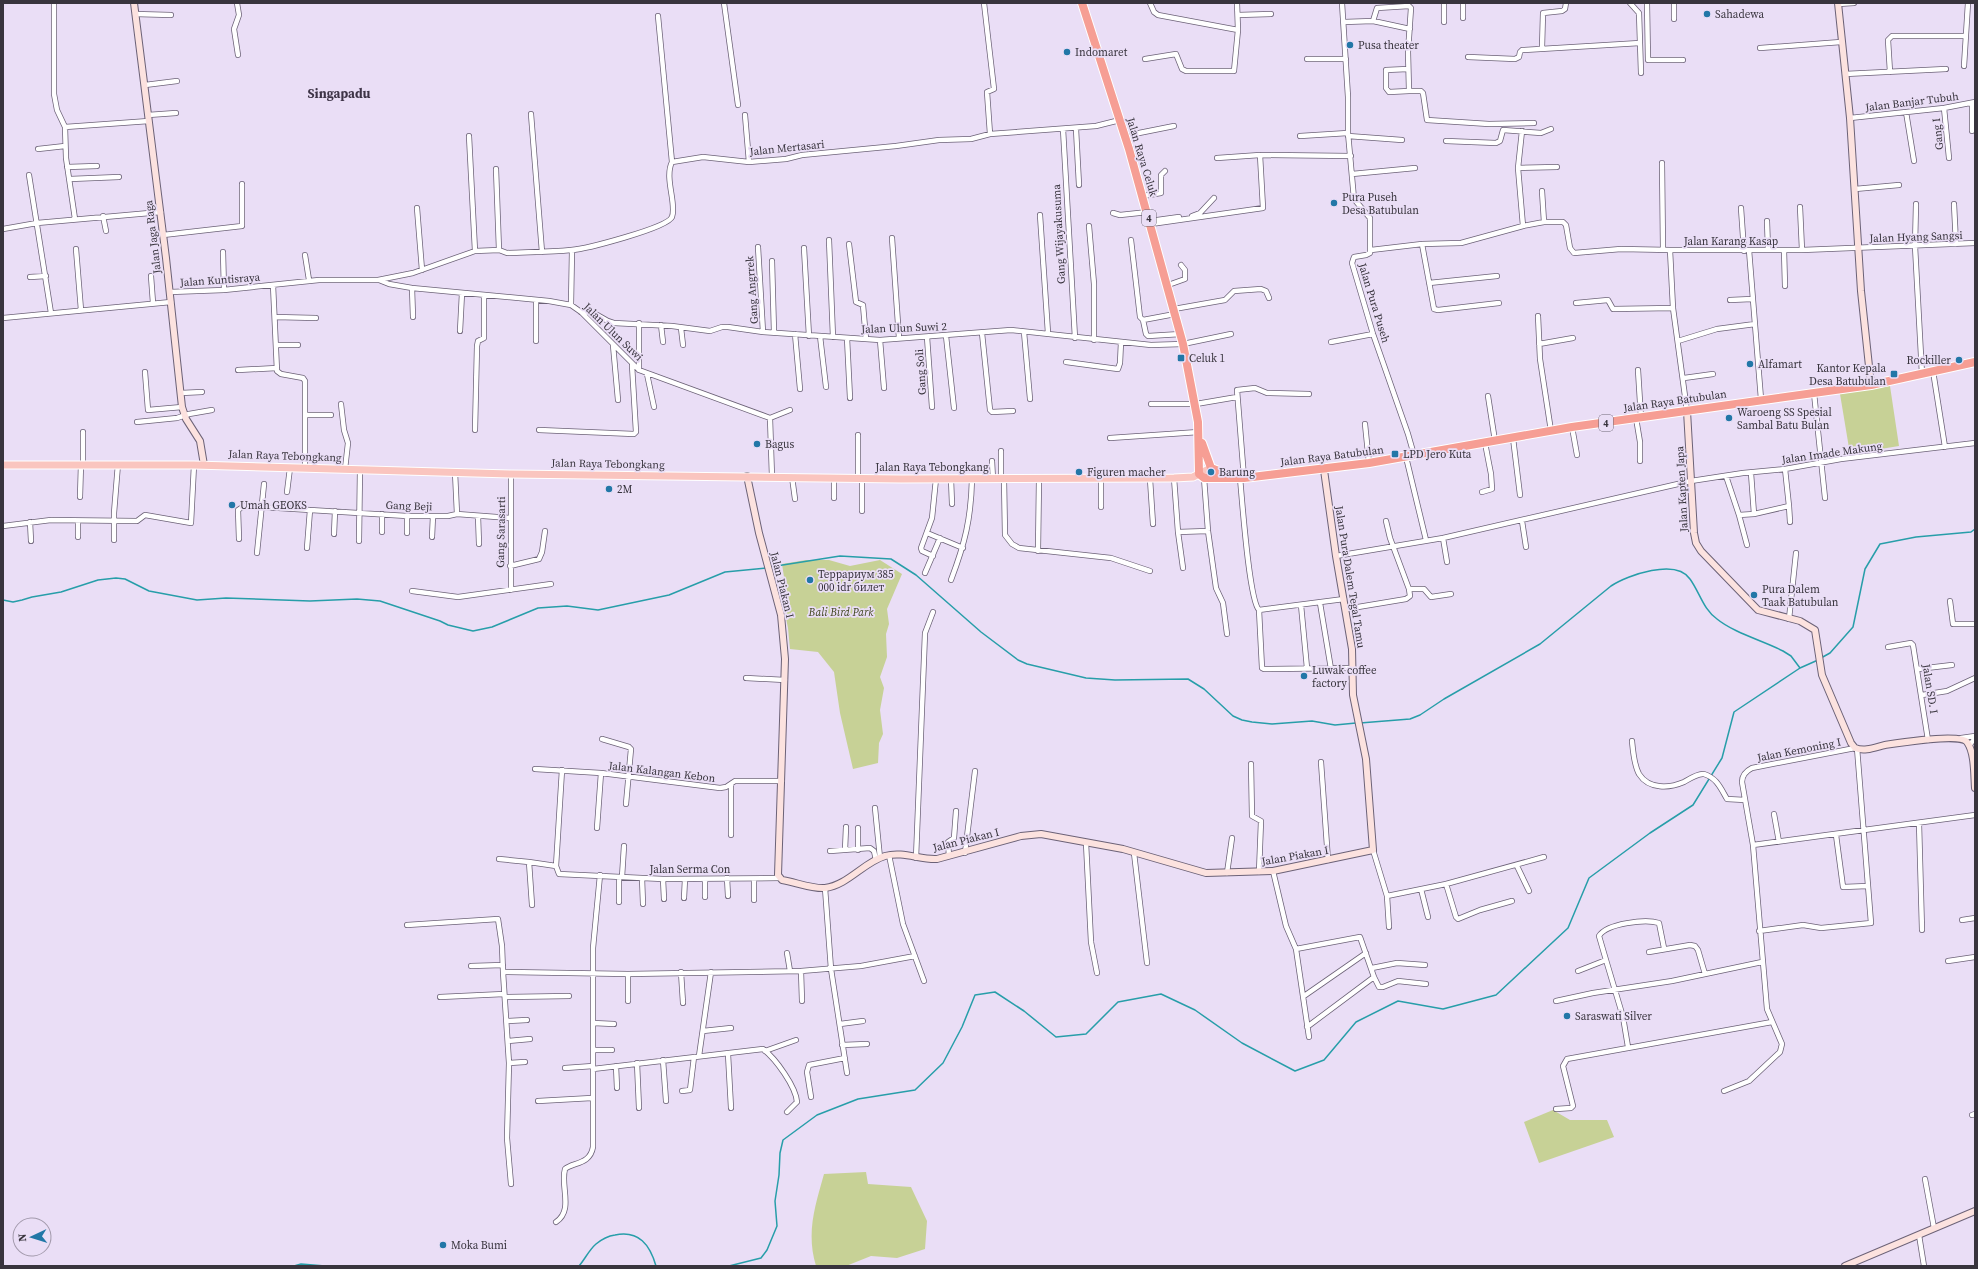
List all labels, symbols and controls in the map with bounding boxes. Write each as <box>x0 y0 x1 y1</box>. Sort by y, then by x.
place label: Sahadewa <box>1715 7 1764 22</box>
marker: Sahadewa <box>1702 9 1712 19</box>
place label: Pusa theater <box>1358 38 1419 53</box>
marker: Pusa theater <box>1345 40 1355 50</box>
place label: Indomaret <box>1075 45 1128 60</box>
marker: Indomaret <box>1062 47 1072 57</box>
district label: Singapadu <box>308 85 371 102</box>
street label: Jalan Banjar Tubuh <box>1863 89 1960 115</box>
street label: Jalan Raya Celuk <box>1123 115 1161 199</box>
street label: Gang I <box>1929 117 1947 151</box>
street label: Jalan Mertasari <box>748 137 825 159</box>
street label: Gang Wijayakusuma <box>1049 183 1069 284</box>
place label: Pura Puseh Desa Batubulan <box>1342 190 1419 218</box>
marker: Pura Puseh Desa Batubulan <box>1329 198 1339 208</box>
street label: Jalan Jaga Raga <box>141 199 165 276</box>
road number: 4 <box>1142 210 1156 226</box>
street label: Jalan Hyang Sangsi <box>1868 228 1963 246</box>
street label: Jalan Karang Kasap <box>1683 234 1778 249</box>
street label: Gang Angrrek <box>742 254 762 325</box>
street label: Jalan Pura Puseh <box>1354 260 1393 345</box>
street label: Jalan Kuntisraya <box>178 270 261 290</box>
street label: Jalan Ulun Suwi <box>579 299 646 364</box>
street label: Jalan Ulun Suwi 2 <box>860 319 948 337</box>
street label: Gang Soli <box>912 348 930 396</box>
place label: Celuk 1 <box>1189 351 1225 366</box>
marker: Celuk 1 <box>1176 353 1186 363</box>
place label: Rockiller <box>1907 353 1951 368</box>
marker: Rockiller <box>1954 355 1964 365</box>
place label: Alfamart <box>1758 357 1802 372</box>
marker: Alfamart <box>1745 359 1755 369</box>
place label: Kantor Kepala Desa Batubulan <box>1809 361 1886 389</box>
marker: Kantor Kepala Desa Batubulan <box>1889 369 1899 379</box>
street label: Jalan Raya Batubulan <box>1621 386 1728 416</box>
place label: Waroeng SS Spesial Sambal Batu Bulan <box>1737 405 1832 433</box>
marker: Waroeng SS Spesial Sambal Batu Bulan <box>1724 413 1734 423</box>
road number: 4 <box>1599 415 1613 431</box>
place label: Bagus <box>765 437 795 452</box>
street label: Jalan Imade Makung <box>1780 438 1884 468</box>
marker: Bagus <box>752 439 762 449</box>
street label: Jalan Raya Batubulan <box>1278 442 1385 470</box>
street label: Jalan Kapten Japa <box>1672 445 1692 533</box>
street label: Jalan Raya Tebongkang <box>227 446 342 465</box>
place label: LPD Jero Kuta <box>1403 447 1472 462</box>
marker: LPD Jero Kuta <box>1390 449 1400 459</box>
street label: Jalan Raya Tebongkang <box>550 455 665 472</box>
street label: Jalan Raya Tebongkang <box>874 460 989 475</box>
place label: Figuren macher <box>1087 465 1166 480</box>
place label: Barung <box>1219 465 1255 480</box>
marker: Figuren macher <box>1074 467 1084 477</box>
marker: Barung <box>1206 467 1216 477</box>
place label: 2M <box>617 482 632 497</box>
marker: 2M <box>604 484 614 494</box>
street label: Gang Sarasarti <box>493 496 509 568</box>
place label: Umah GEOKS <box>240 498 307 513</box>
street label: Gang Beji <box>385 498 433 514</box>
marker: Umah GEOKS <box>227 500 237 510</box>
street label: Jalan Pura Dalem Tegal Tamu <box>1331 504 1369 650</box>
street label: Jalan Piakan I <box>766 549 797 620</box>
place label: Террариум 385 000 idr билет <box>818 567 894 595</box>
marker: Террариум 385 000 idr билет <box>805 575 815 585</box>
place label: Pura Dalem Taak Batubulan <box>1762 582 1839 610</box>
marker: Pura Dalem Taak Batubulan <box>1749 590 1759 600</box>
park label: Bali Bird Park <box>808 605 874 620</box>
street label: Jalan SD. I <box>1919 662 1941 715</box>
place label: Luwak coffee factory <box>1312 663 1377 691</box>
marker: Luwak coffee factory <box>1299 671 1309 681</box>
street label: Jalan Kemoning I <box>1755 735 1842 766</box>
street label: Jalan Kalangan Kebon <box>607 758 717 786</box>
street label: Jalan Piakan I <box>930 825 1001 856</box>
street label: Jalan Piakan I <box>1259 843 1330 869</box>
street label: Jalan Serma Con <box>649 862 731 877</box>
place label: Saraswati Silver <box>1575 1009 1652 1024</box>
marker: Saraswati Silver <box>1562 1011 1572 1021</box>
north arrow <box>12 1217 52 1257</box>
text: N <box>15 1233 30 1242</box>
place label: Moka Bumi <box>451 1238 507 1253</box>
marker: Moka Bumi <box>438 1240 448 1250</box>

